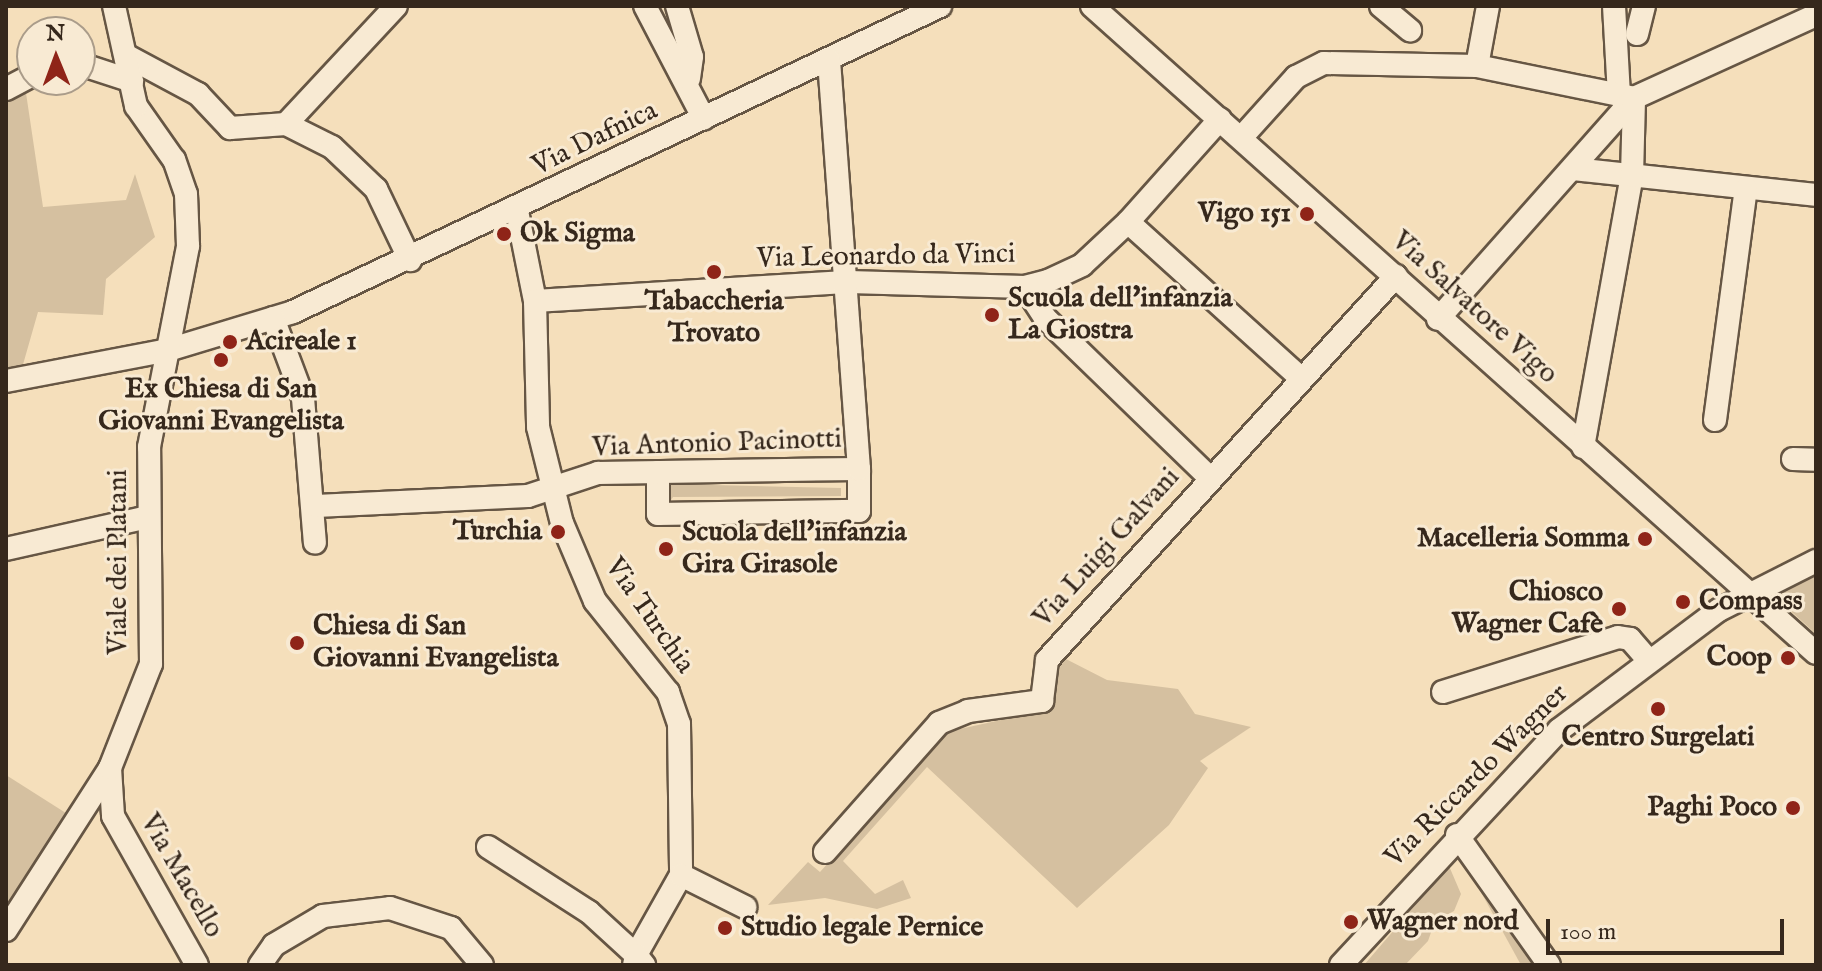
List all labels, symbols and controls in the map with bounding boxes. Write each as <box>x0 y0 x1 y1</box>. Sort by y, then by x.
north arrow <box>16 16 96 96</box>
text: N <box>46 20 65 48</box>
street label: Via Dafnica <box>527 94 663 184</box>
place label: Vigo 151 <box>1198 197 1291 231</box>
marker: Vigo 151 <box>1298 205 1316 223</box>
place label: Ok Sigma <box>520 217 635 251</box>
marker: Ok Sigma <box>495 225 513 243</box>
street label: Via Salvatore Vigo <box>1384 225 1564 391</box>
street label: Via Leonardo da Vinci <box>756 238 1016 276</box>
marker: Tabaccheria Trovato <box>705 263 723 281</box>
place label: Scuola dell'infanzia La Giostra <box>1008 282 1233 348</box>
place label: Tabaccheria Trovato <box>644 285 784 351</box>
marker: Scuola dell'infanzia La Giostra <box>983 306 1001 324</box>
place label: Acireale 1 <box>246 325 357 359</box>
marker: Acireale 1 <box>221 333 239 351</box>
marker: Ex Chiesa di San Giovanni Evangelista <box>212 351 230 369</box>
place label: Ex Chiesa di San Giovanni Evangelista <box>98 373 344 439</box>
street label: Via Antonio Pacinotti <box>591 423 843 465</box>
street label: Via Luigi Galvani <box>1027 461 1187 635</box>
street label: Viale dei Platani <box>102 469 136 655</box>
place label: Turchia <box>453 515 542 549</box>
place label: Scuola dell'infanzia Gira Girasole <box>682 516 907 582</box>
place label: Macelleria Somma <box>1417 522 1629 556</box>
marker: Turchia <box>549 523 567 541</box>
marker: Macelleria Somma <box>1636 530 1654 548</box>
marker: Scuola dell'infanzia Gira Girasole <box>657 540 675 558</box>
street label: Via Turchia <box>597 552 701 680</box>
place label: Chiosco Wagner Cafè <box>1452 576 1603 642</box>
place label: Compass <box>1699 585 1803 619</box>
marker: Compass <box>1674 593 1692 611</box>
marker: Chiosco Wagner Cafè <box>1610 600 1628 618</box>
place label: Chiesa di San Giovanni Evangelista <box>313 610 559 676</box>
marker: Chiesa di San Giovanni Evangelista <box>288 634 306 652</box>
place label: Coop <box>1707 641 1772 675</box>
marker: Coop <box>1779 649 1797 667</box>
street label: Via Riccardo Wagner <box>1378 677 1576 875</box>
marker: Centro Surgelati <box>1649 700 1667 718</box>
place label: Centro Surgelati <box>1562 721 1754 755</box>
place label: Paghi Poco <box>1647 791 1777 825</box>
marker: Paghi Poco <box>1784 799 1802 817</box>
street label: Via Macello <box>132 808 230 944</box>
scale bar <box>1550 903 1788 953</box>
place label: Wagner nord <box>1367 905 1519 939</box>
place label: Studio legale Pernice <box>741 911 983 945</box>
marker: Wagner nord <box>1342 913 1360 931</box>
text: 100 m <box>1560 917 1616 948</box>
marker: Studio legale Pernice <box>716 919 734 937</box>

